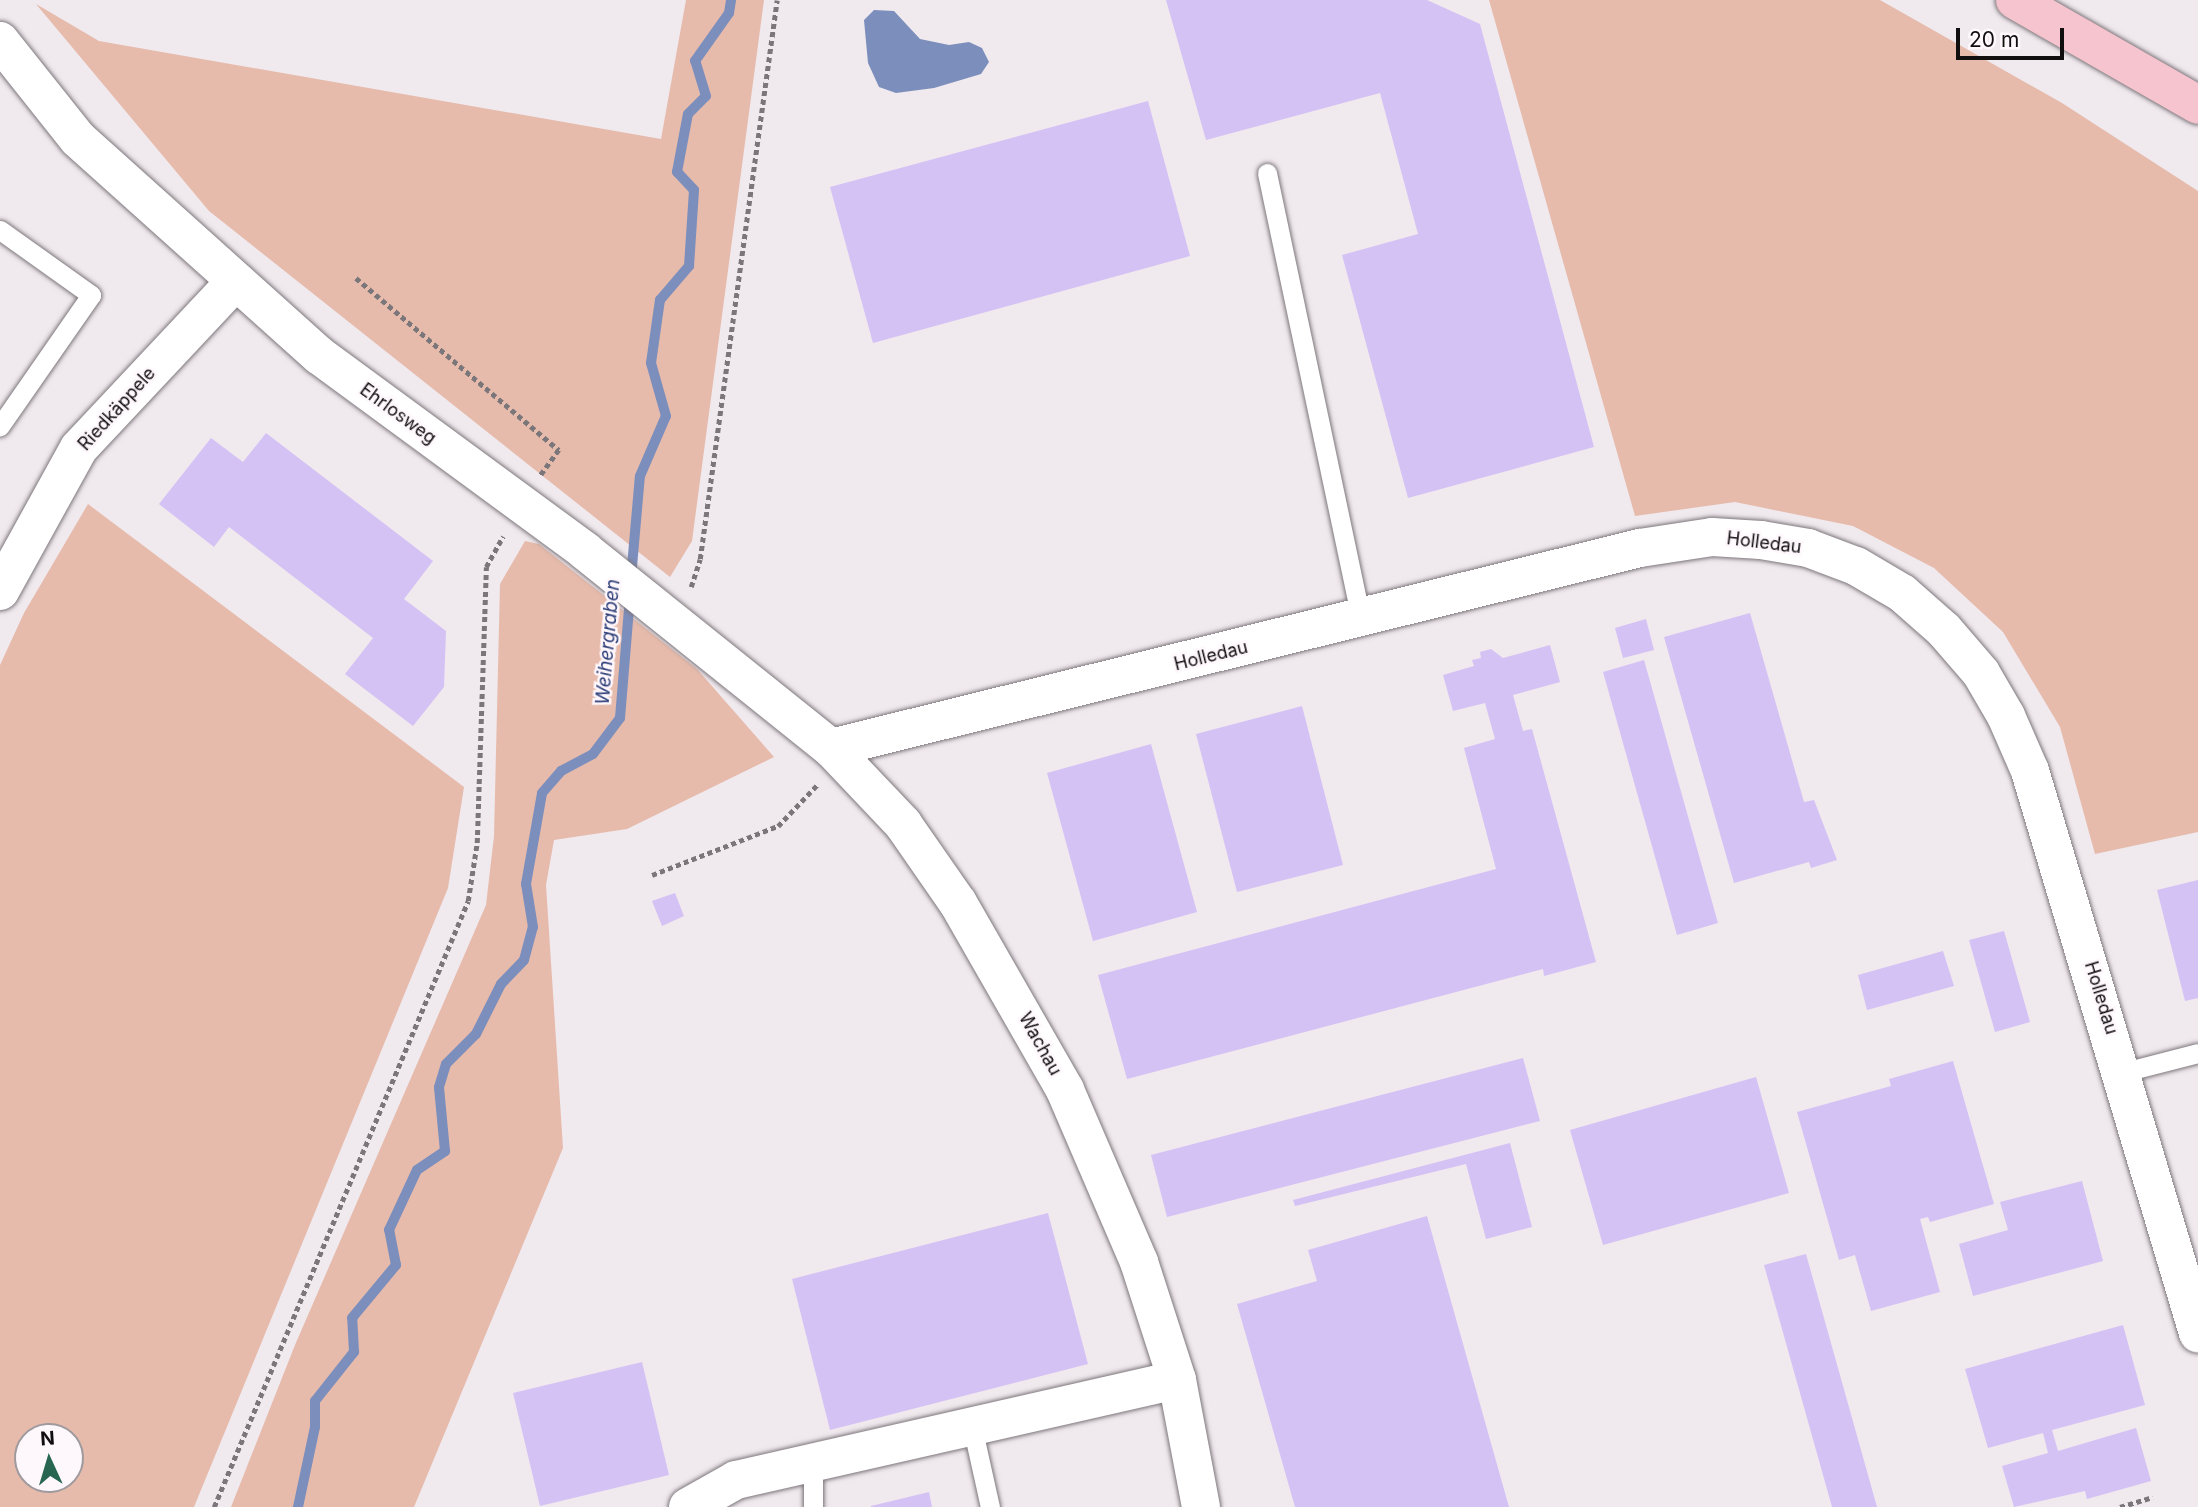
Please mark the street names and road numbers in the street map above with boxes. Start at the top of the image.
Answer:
street label: Riedkäppele [74,363,160,455]
street label: Ehrlosweg [356,379,440,449]
street label: Holledau [1725,528,1803,558]
street label: Holledau [1172,636,1250,676]
street label: Holledau [2080,959,2122,1037]
street label: Wachau [1014,1009,1066,1079]

